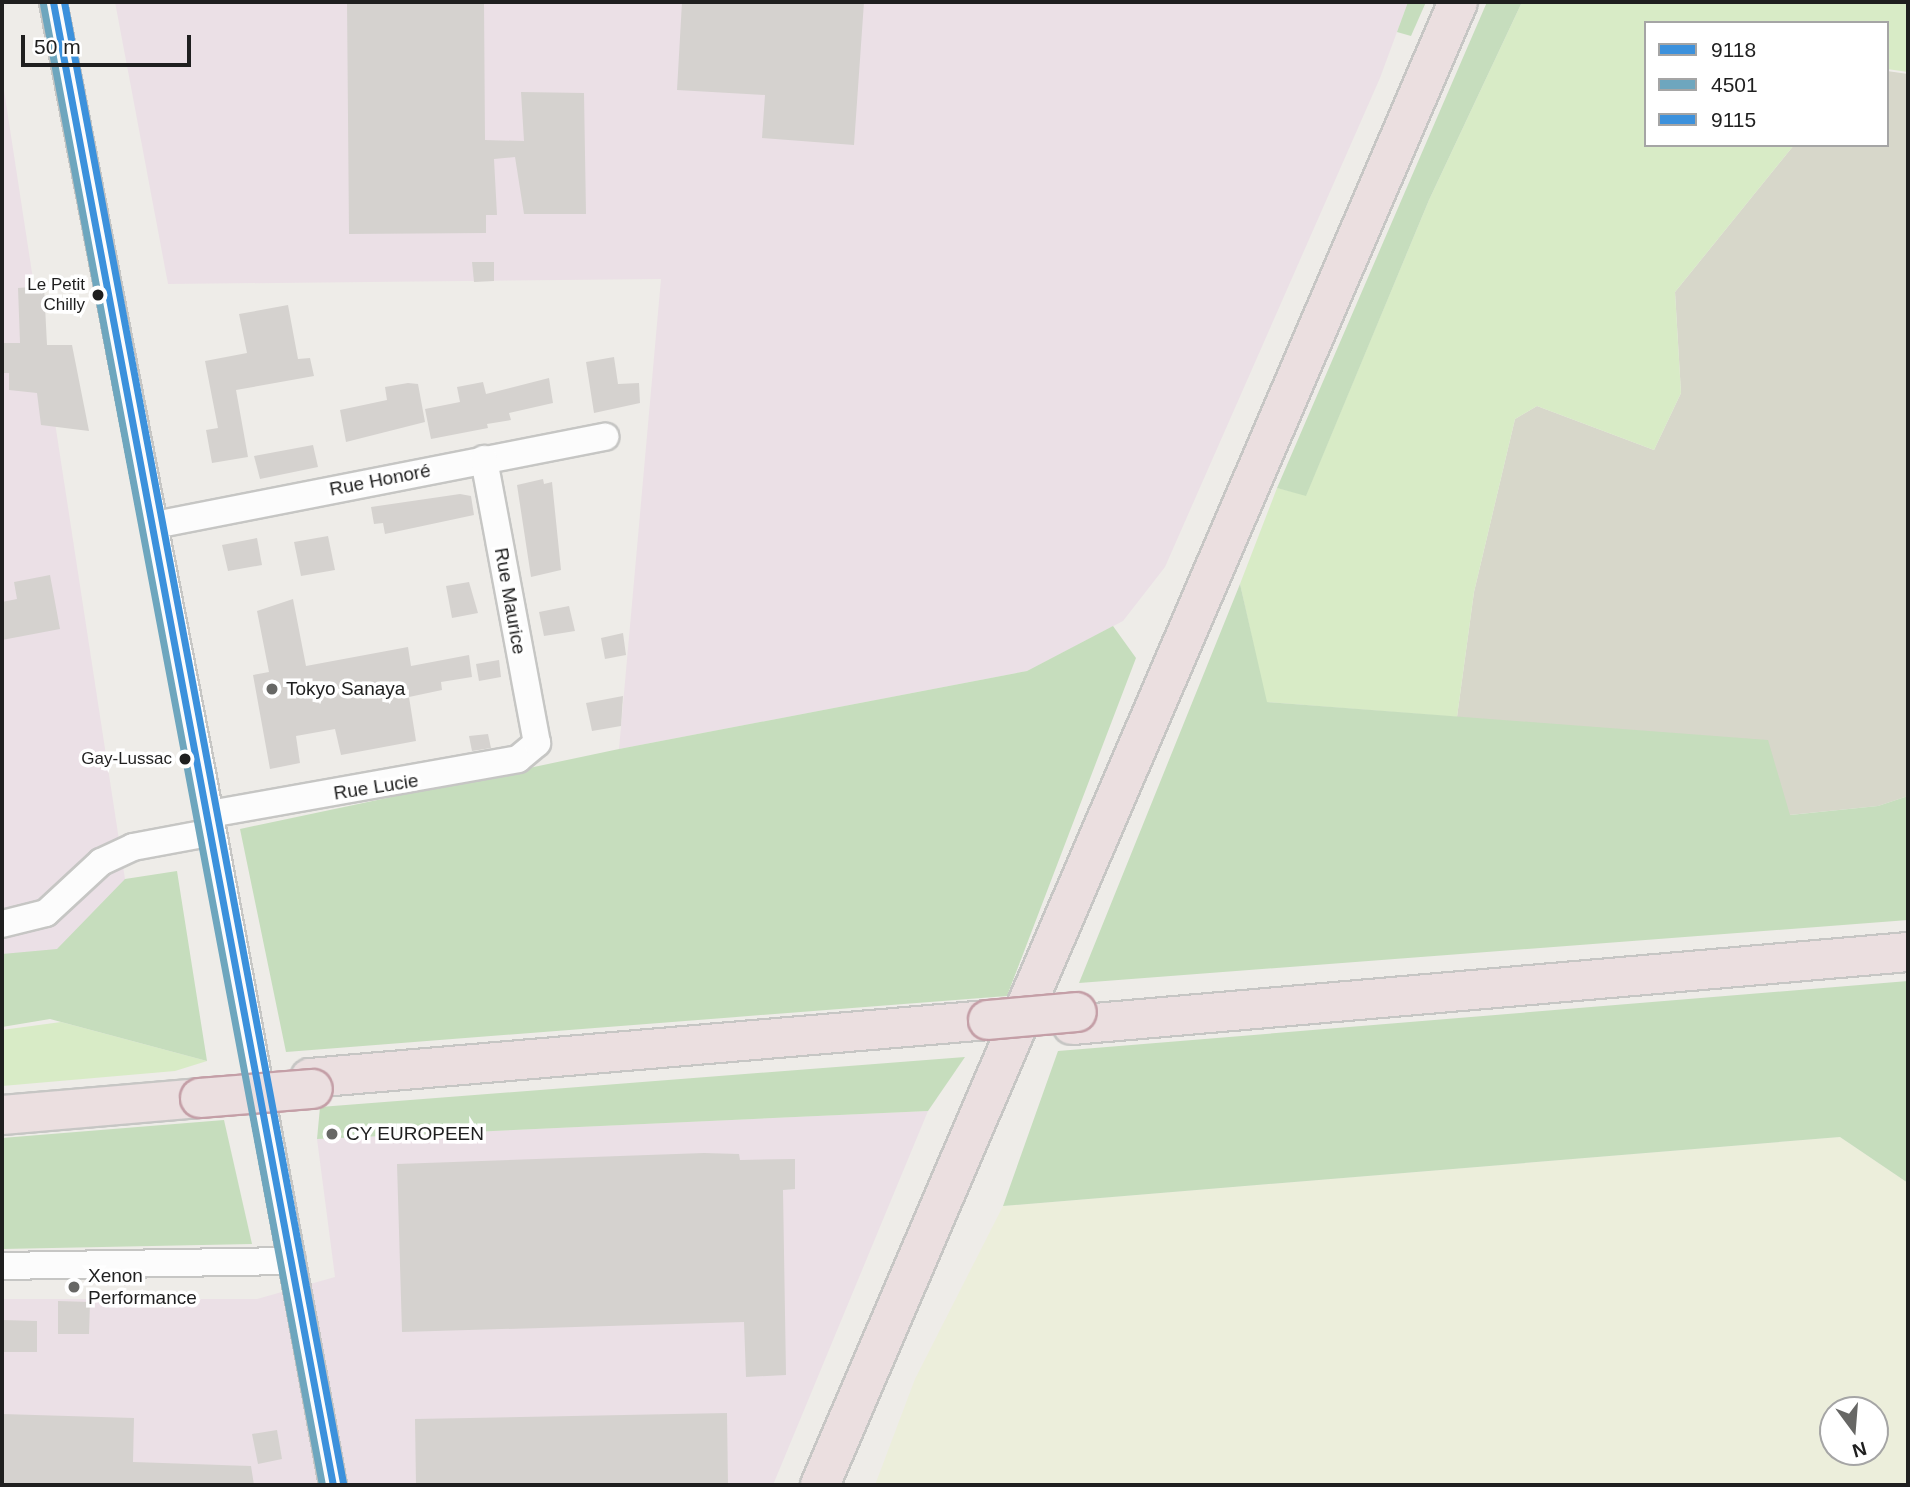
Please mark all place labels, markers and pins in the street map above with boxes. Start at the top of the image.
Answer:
place label: Le Petit Chilly [27,275,85,315]
marker: Le Petit Chilly [91,288,105,302]
place label: Tokyo Sanaya [286,678,405,700]
marker: Tokyo Sanaya [264,681,280,697]
place label: Gay-Lussac [81,749,172,769]
marker: Gay-Lussac [178,752,192,766]
place label: CY EUROPEEN [346,1123,484,1145]
marker: CY EUROPEEN [324,1126,340,1142]
place label: Xenon Performance [88,1265,197,1309]
marker: Xenon Performance [66,1279,82,1295]

